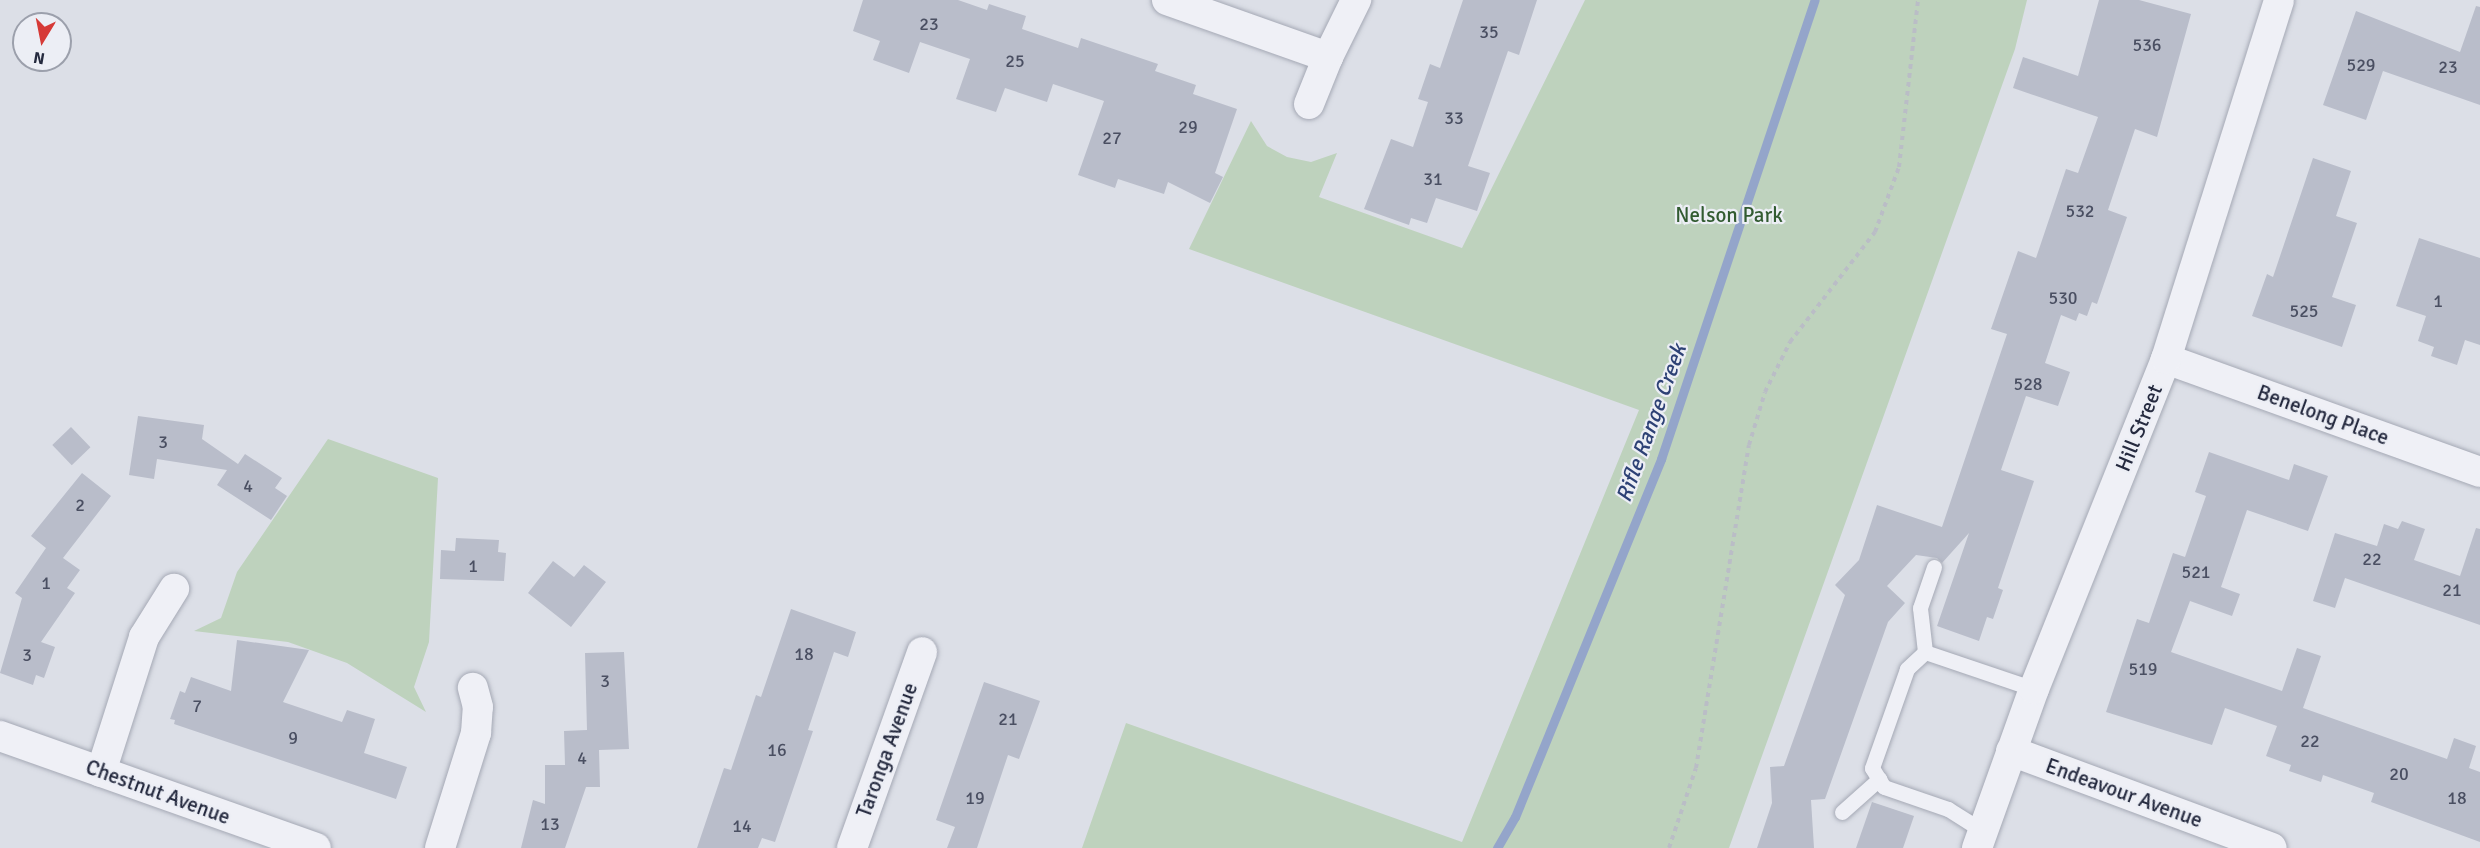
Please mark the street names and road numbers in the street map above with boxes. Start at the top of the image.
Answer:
street label: Benelong Place [2254,380,2392,450]
street label: Hill Street [2110,381,2168,475]
street label: Taronga Avenue [851,679,923,821]
street label: Endeavour Avenue [2042,753,2206,833]
street label: Chestnut Avenue [82,754,234,830]

